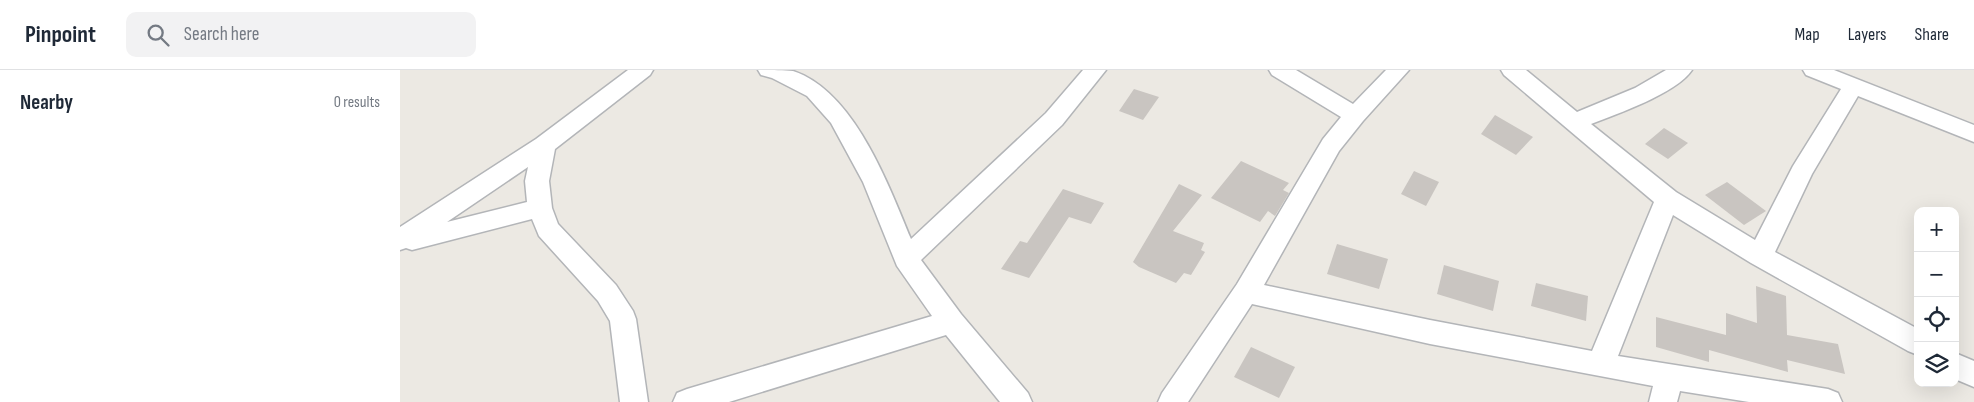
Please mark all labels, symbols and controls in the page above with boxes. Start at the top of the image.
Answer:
search box [126,12,476,57]
text: Pinpoint [25,20,96,49]
icon: search [144,21,172,49]
text: Search here [184,23,259,46]
text: Map [1795,24,1820,45]
text: Layers [1848,24,1887,45]
text: Share [1915,24,1949,45]
text: Nearby [20,90,73,115]
text: 0 results [334,93,380,112]
map controls [1914,207,1959,387]
button: + [1914,207,1959,252]
button: − [1914,252,1959,297]
button: locate [1914,297,1959,342]
button: layers [1914,342,1959,387]

